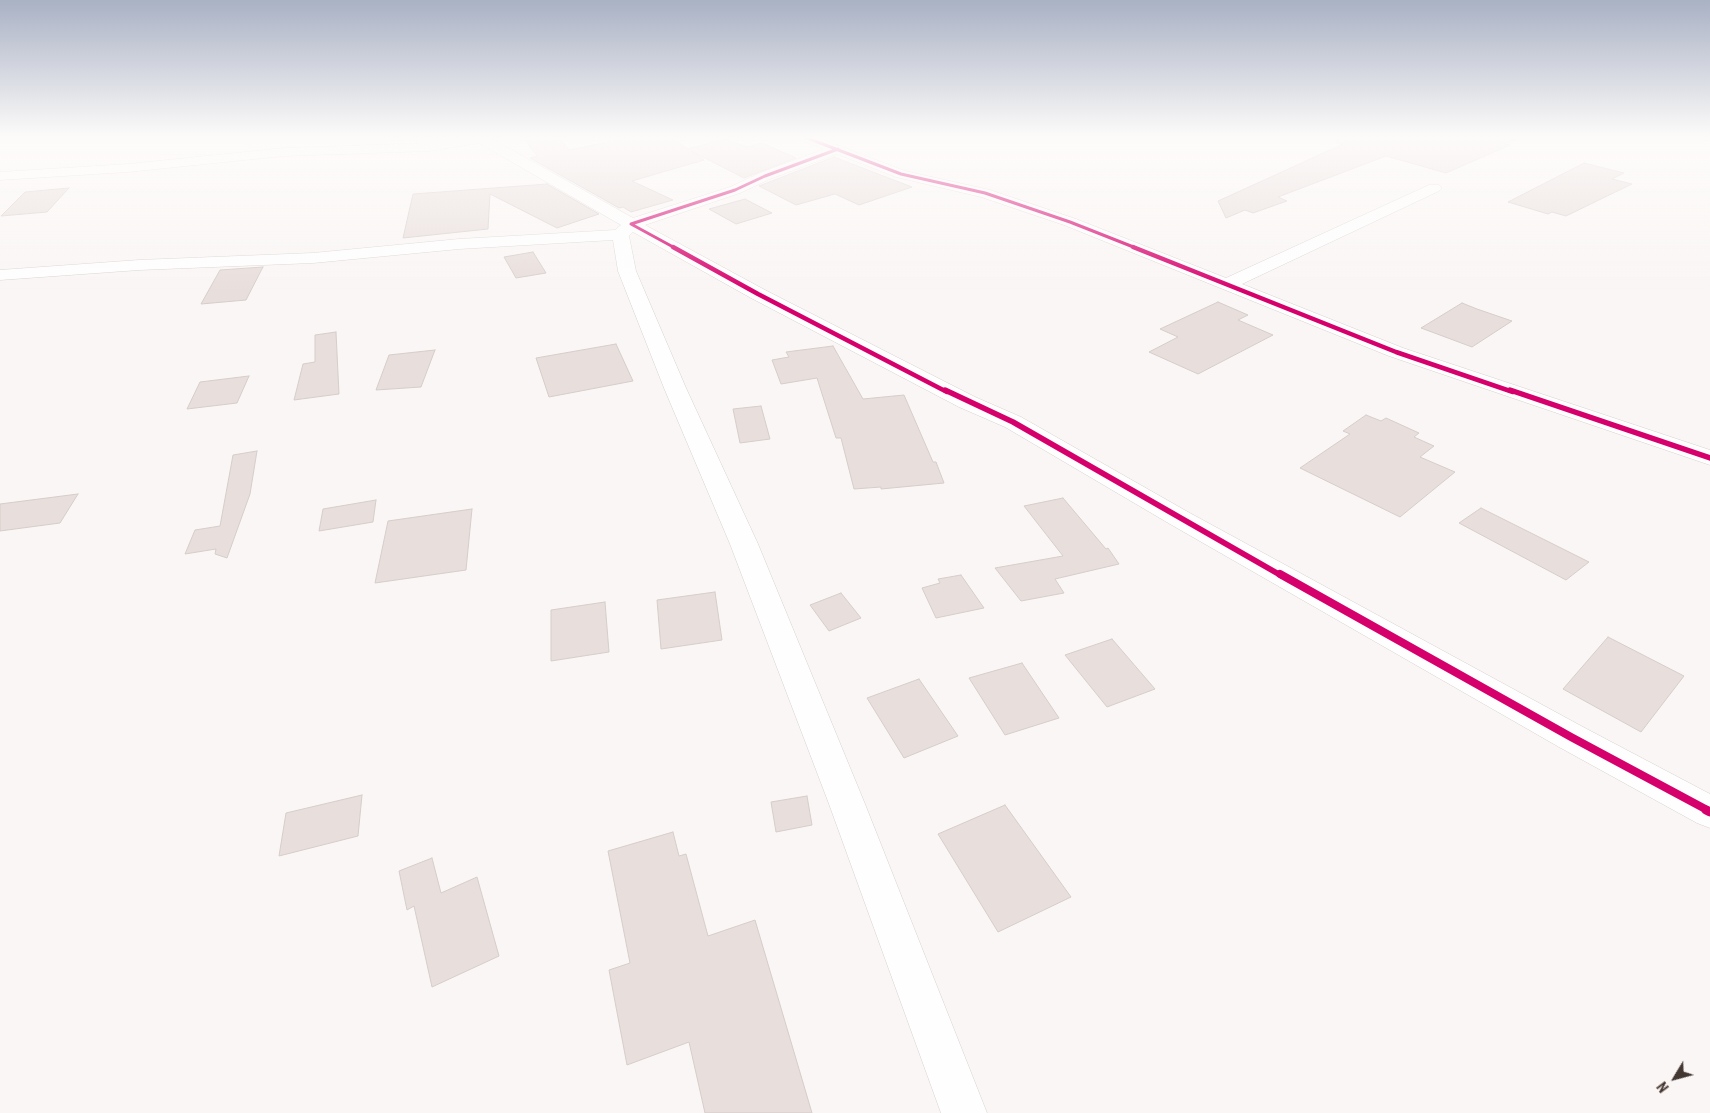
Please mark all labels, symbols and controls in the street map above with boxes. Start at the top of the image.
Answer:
north arrow [1650,1053,1700,1103]
text: N [1654,1079,1672,1095]

